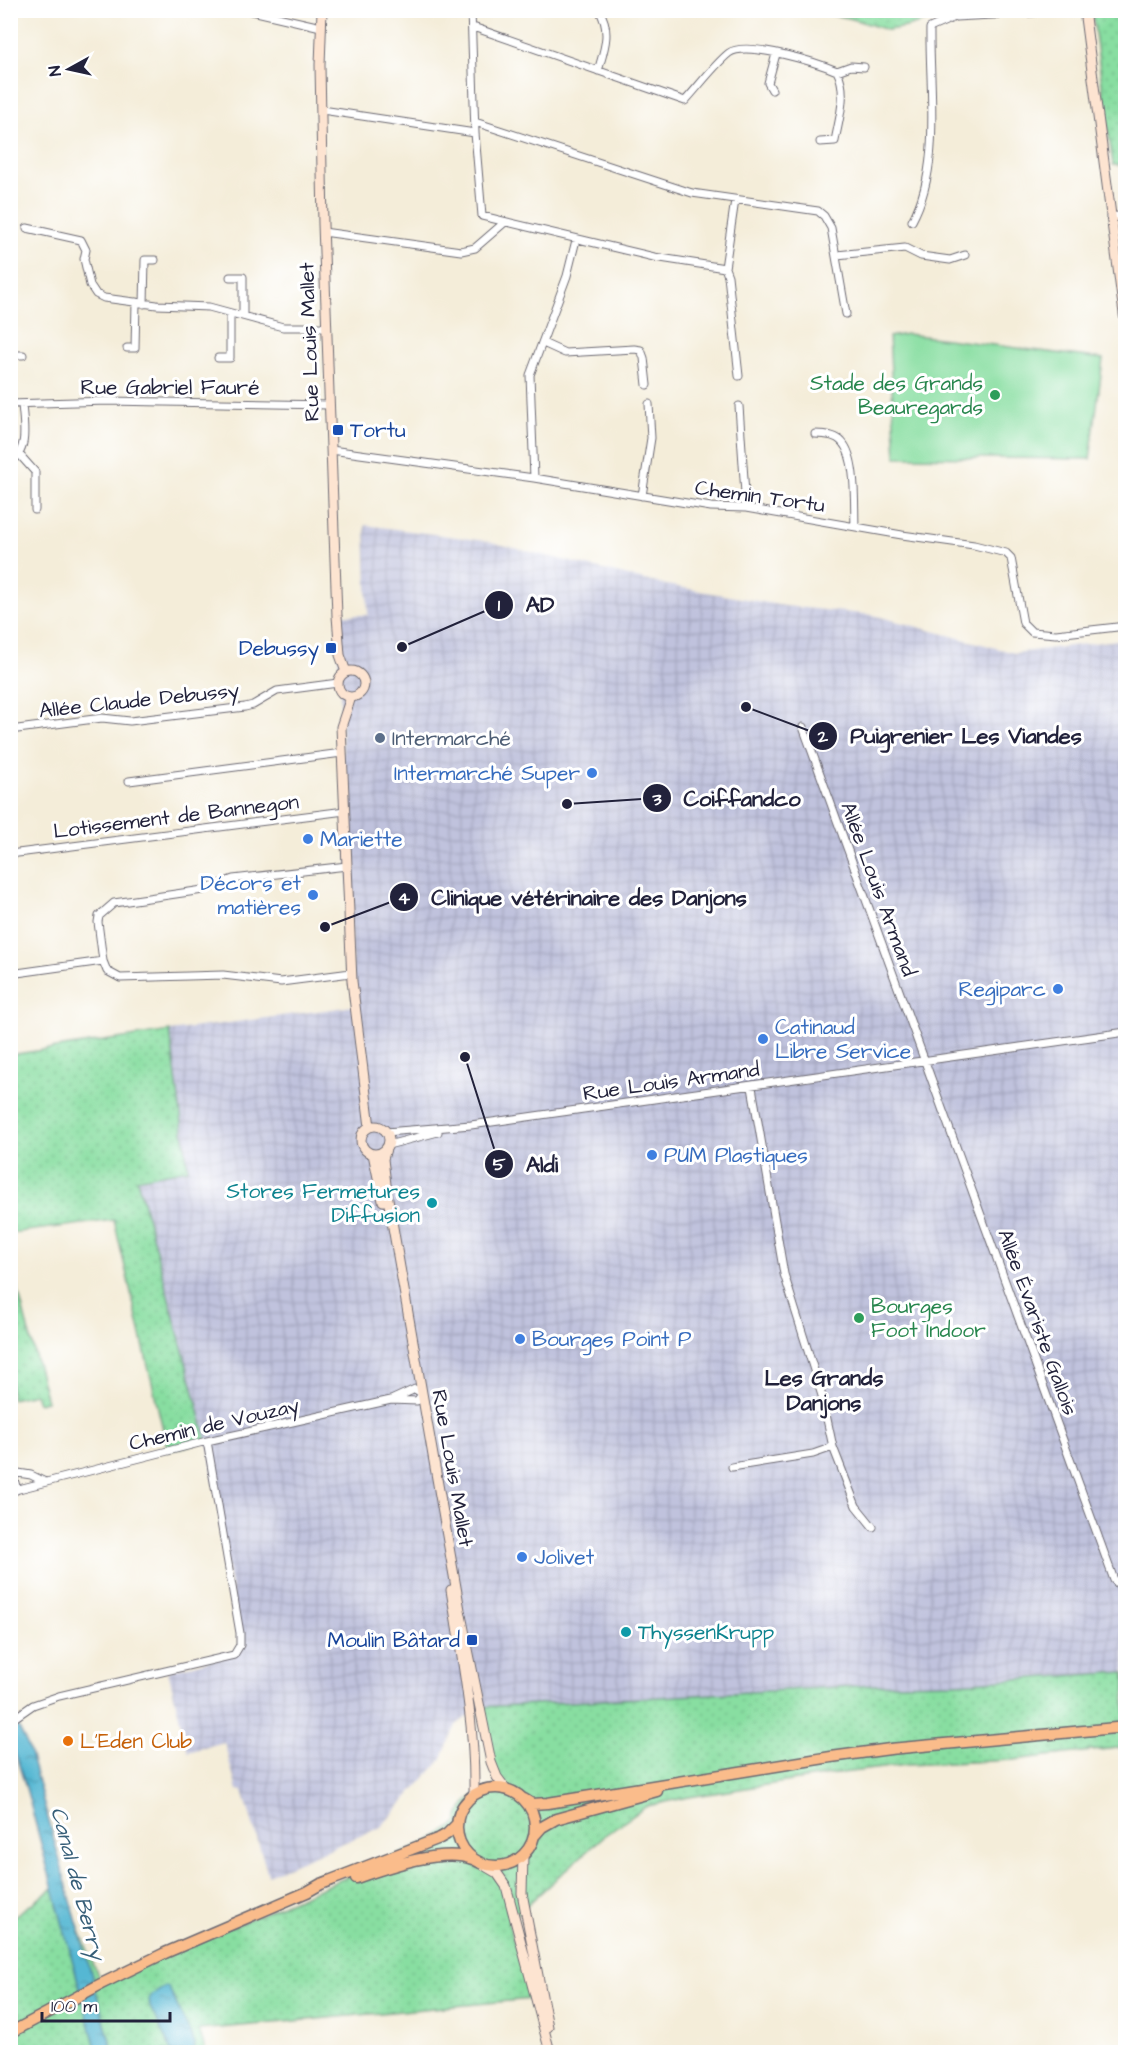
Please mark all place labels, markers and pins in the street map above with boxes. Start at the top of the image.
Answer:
place label: Stade des Grands Beauregards [810,369,983,424]
marker: Stade des Grands Beauregards [988,388,1002,402]
place label: Tortu [350,416,406,445]
marker: Tortu [331,423,345,437]
callout: AD [484,585,566,625]
place label: Debussy [239,634,319,665]
marker: Debussy [324,641,338,655]
callout: Puigrenier Les Viandes [808,716,1094,756]
place label: Intermarché [392,724,511,753]
marker: Intermarché [373,731,387,745]
place label: Intermarché Super [394,759,580,789]
marker: Intermarché Super [585,766,599,780]
callout: Coiffandco [642,778,813,818]
place label: Mariette [320,825,403,854]
marker: Mariette [301,832,315,846]
place label: Décors et matières [201,869,302,922]
callout: Clinique vétérinaire des Danjons [389,877,758,917]
marker: Décors et matières [306,888,320,902]
place label: Regiparc [958,975,1046,1006]
marker: Regiparc [1051,982,1065,996]
place label: Catinaud Libre Service [775,1013,911,1066]
marker: Catinaud Libre Service [756,1032,770,1046]
place label: PUM Plastiques [664,1141,808,1170]
callout: Aldi [484,1144,570,1184]
marker: PUM Plastiques [645,1148,659,1162]
place label: Stores Fermetures Diffusion [226,1177,420,1230]
marker: Stores Fermetures Diffusion [425,1196,439,1210]
place label: Bourges Foot Indoor [871,1292,986,1345]
marker: Bourges Foot Indoor [852,1311,866,1325]
place label: Bourges Point P [532,1325,692,1356]
marker: Bourges Point P [513,1332,527,1346]
place label: Jolivet [534,1543,595,1572]
marker: Jolivet [515,1550,529,1564]
place label: ThyssenKrupp [638,1618,775,1649]
marker: ThyssenKrupp [619,1625,633,1639]
place label: Moulin Bâtard [328,1626,460,1655]
marker: Moulin Bâtard [465,1633,479,1647]
place label: L'Eden Club [80,1727,192,1756]
marker: L'Eden Club [61,1734,75,1748]

